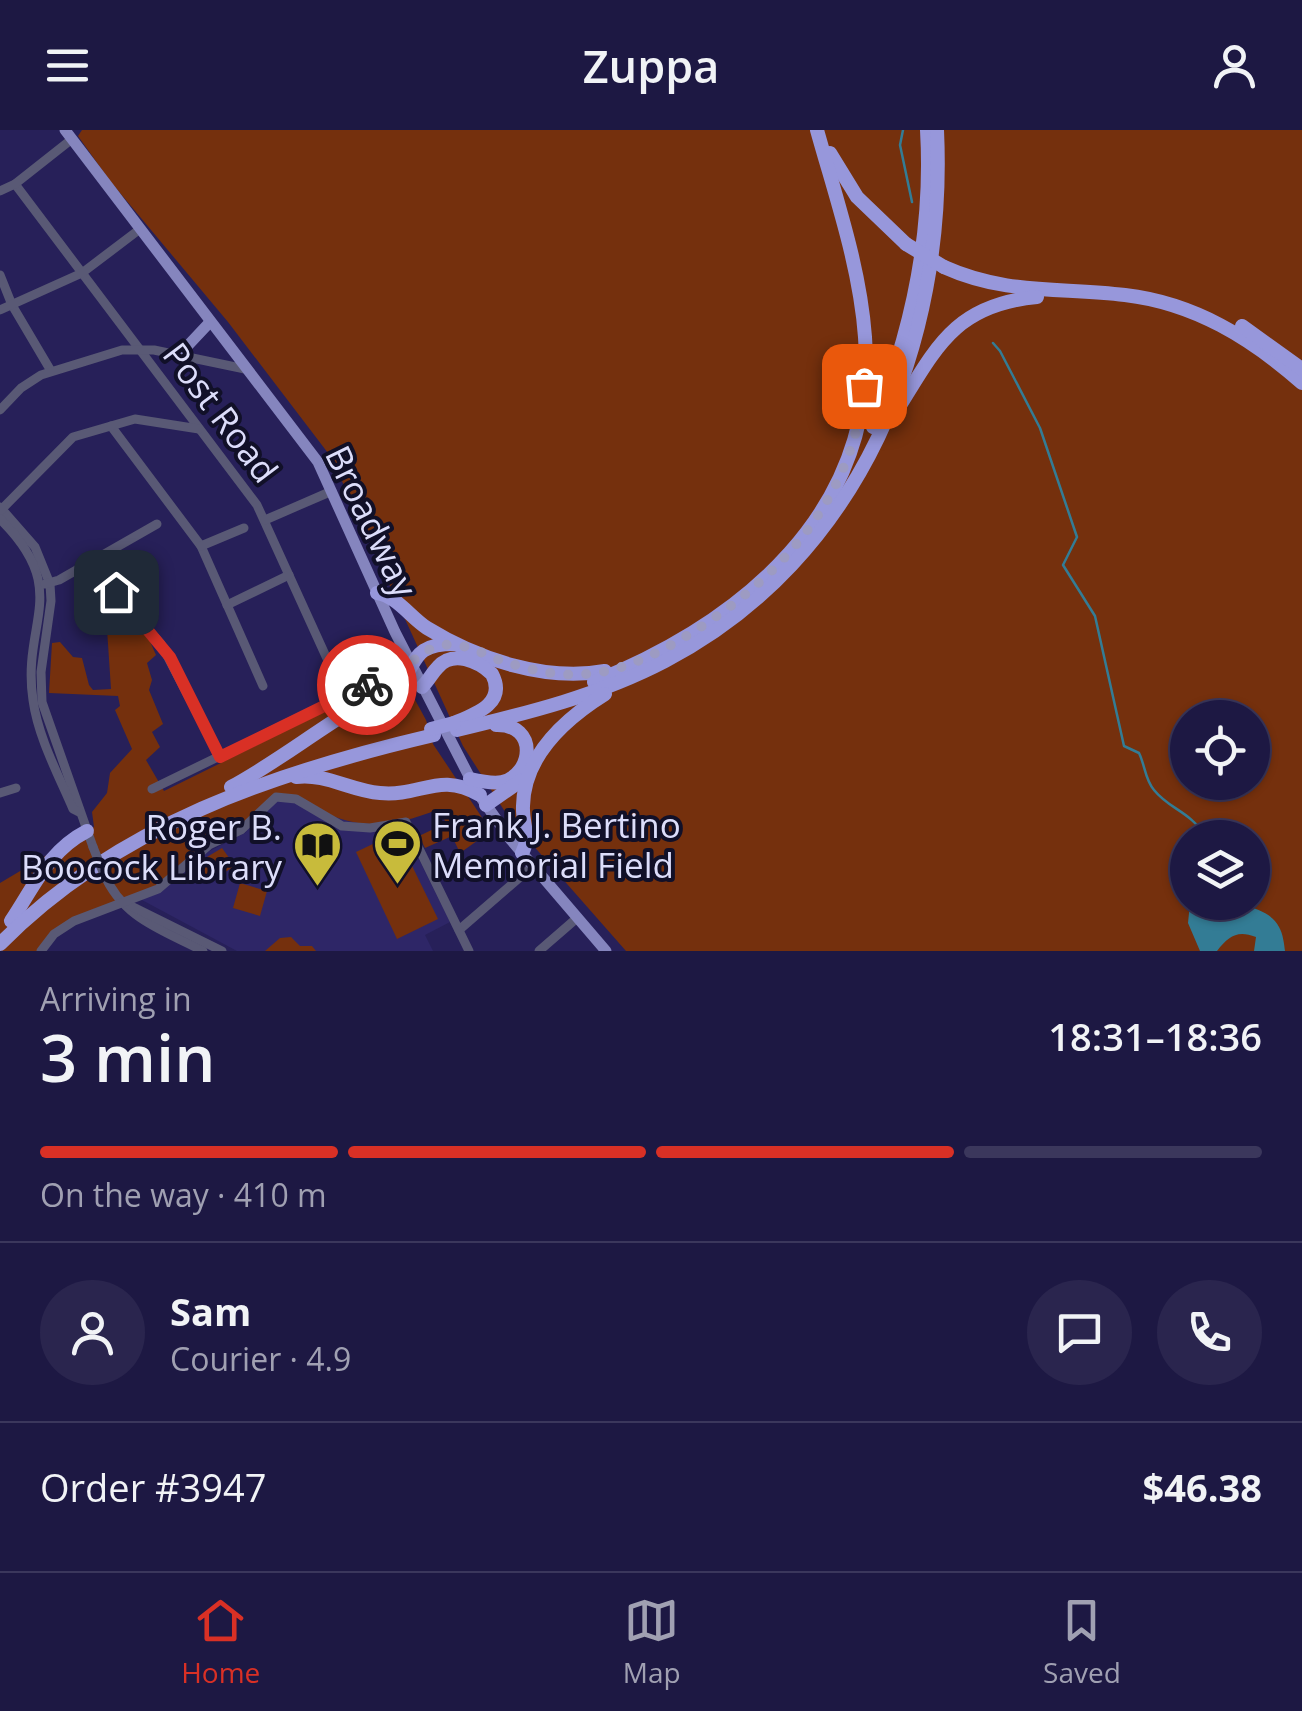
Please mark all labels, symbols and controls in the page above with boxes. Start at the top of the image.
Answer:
text: Zuppa [583,35,719,96]
icon: menu [40,38,95,93]
icon: person [1207,38,1262,93]
street label: Post Road [153,332,289,492]
pin [822,344,907,429]
icon: bag [837,359,892,414]
street label: Broadway [315,437,429,605]
pin [74,550,159,635]
icon: home [89,565,144,620]
courier [317,635,417,735]
icon: bike [340,658,395,713]
map controls [1170,700,1270,920]
button: locate [1170,700,1270,800]
place label: Frank J. Bertino Memorial Field [432,801,681,888]
place label: Roger B. Boocock Library [21,803,282,890]
sports icon: Frank J. Bertino Memorial Field [371,818,423,886]
library icon: Roger B. Boocock Library [291,820,343,888]
button: layers [1170,820,1270,920]
text: Arriving in [40,977,192,1020]
text: 18:31–18:36 [1048,1010,1262,1062]
text: 3 min [40,1013,215,1101]
text: On the way · 410 m [40,1173,327,1216]
button: person [40,1280,145,1385]
button: chat [1027,1280,1132,1385]
button: phone [1157,1280,1262,1385]
text: Sam [170,1285,251,1337]
text: Courier · 4.9 [170,1337,351,1380]
text: Order #3947 [40,1461,267,1513]
text: $46.38 [1143,1461,1262,1513]
tab: Home [181,1593,260,1691]
tab: Map [623,1593,681,1691]
tab: Saved [1043,1593,1121,1691]

